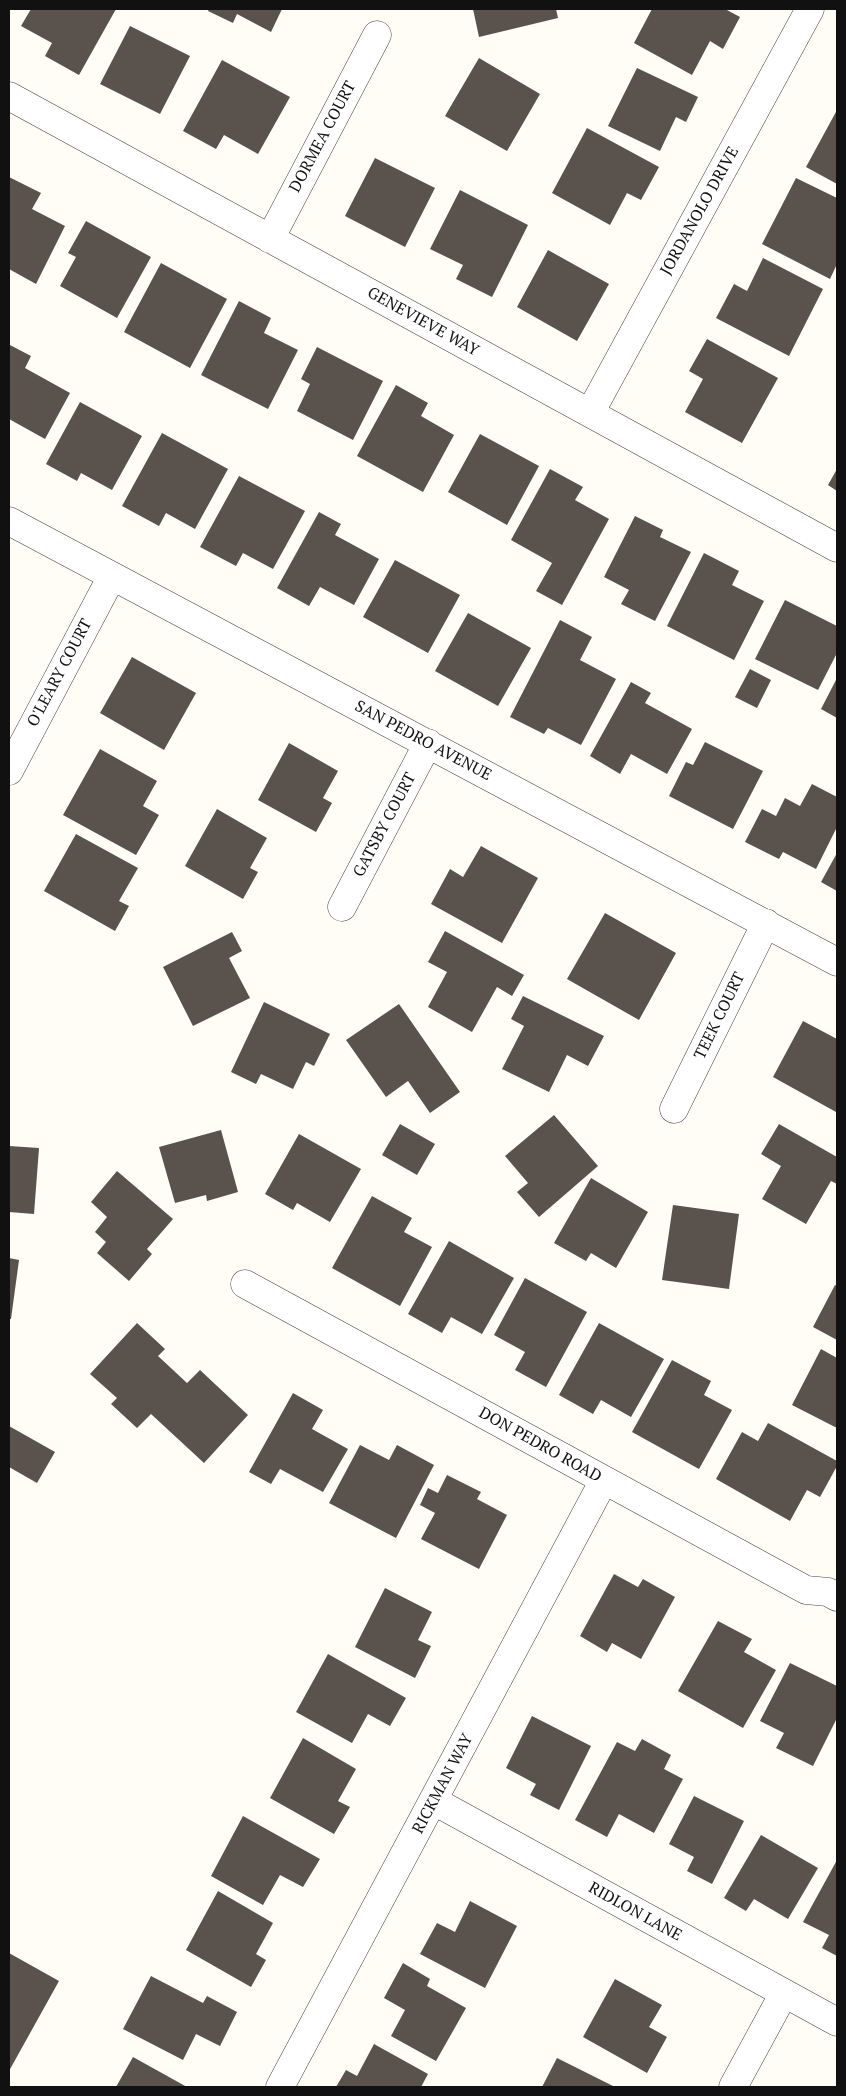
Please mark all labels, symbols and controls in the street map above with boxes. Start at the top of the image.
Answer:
street label: DORMEA COURT [286,78,360,196]
street label: JORDANOLO DRIVE [657,143,743,279]
street label: GENEVIEVE WAY [364,283,482,361]
street label: O'LEARY COURT [24,616,96,730]
street label: SAN PEDRO AVENUE [351,697,495,785]
street label: GATSBY COURT [350,770,420,880]
street label: TEEK COURT [691,969,749,1063]
street label: DON PEDRO ROAD [475,1403,605,1487]
street label: RICKMAN WAY [409,1731,477,1837]
street label: RIDLON LANE [585,1878,685,1946]

